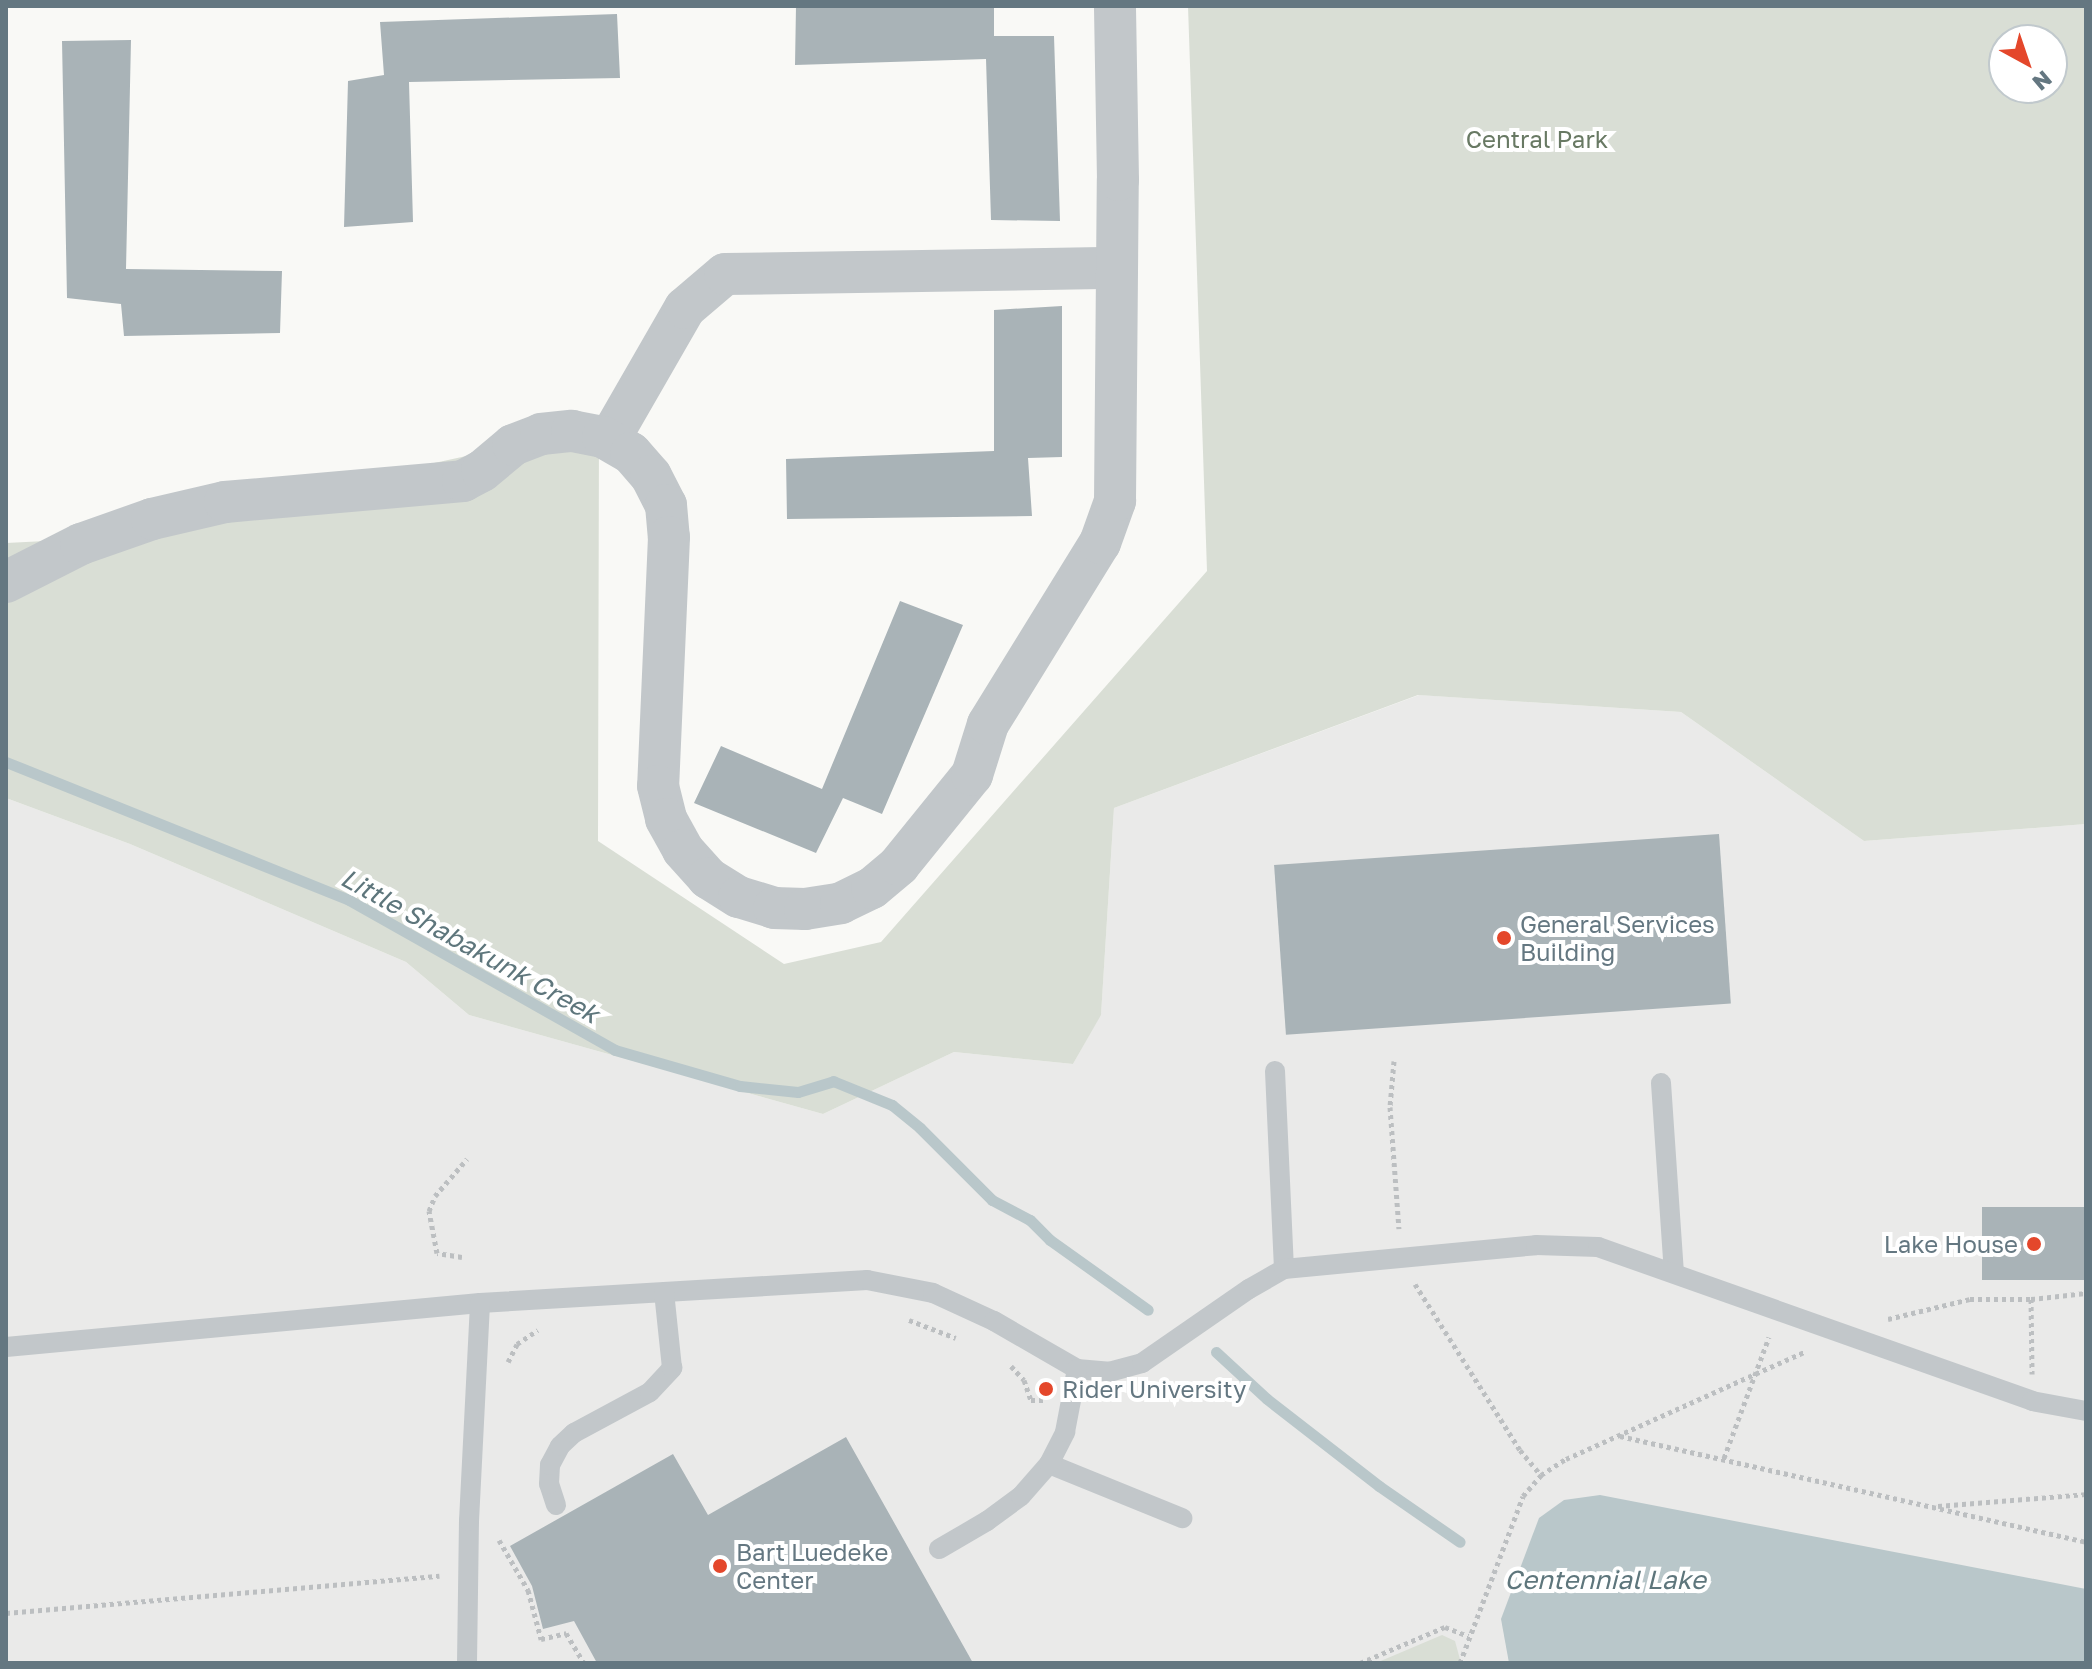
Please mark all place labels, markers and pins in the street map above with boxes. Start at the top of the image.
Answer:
place label: General Services Building [1520,910,1715,966]
marker: General Services Building [1495,929,1513,947]
place label: Lake House [1884,1230,2018,1258]
marker: Lake House [2025,1235,2043,1253]
place label: Rider University [1062,1375,1246,1403]
marker: Rider University [1037,1380,1055,1398]
place label: Bart Luedeke Center [736,1538,888,1594]
marker: Bart Luedeke Center [711,1557,729,1575]

